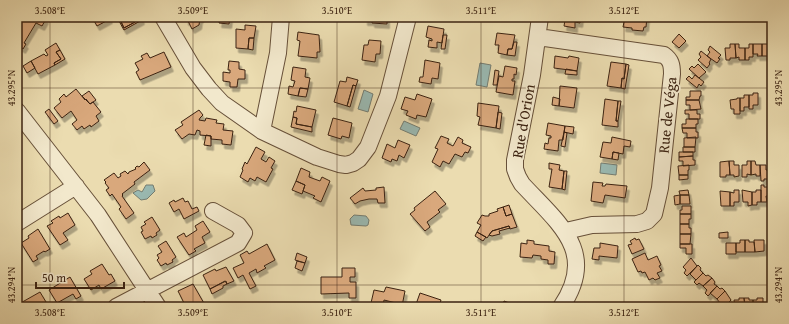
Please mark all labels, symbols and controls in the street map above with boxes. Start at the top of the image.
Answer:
text: 3.508°E [35,3,65,18]
text: 3.509°E [178,3,208,18]
text: 3.510°E [322,3,352,18]
text: 3.511°E [466,3,496,18]
text: 3.512°E [609,3,639,18]
text: 43.295°N [4,69,19,106]
text: 43.295°N [771,69,786,106]
street label: Rue de Véga [653,76,681,154]
street label: Rue d'Orion [506,82,540,160]
scale bar [36,264,124,290]
text: 43.294°N [4,266,19,303]
text: 43.294°N [771,266,786,303]
text: 50 m [42,269,66,286]
text: 3.508°E [35,305,65,320]
text: 3.509°E [178,305,208,320]
text: 3.510°E [322,305,352,320]
text: 3.511°E [466,305,496,320]
text: 3.512°E [609,305,639,320]

